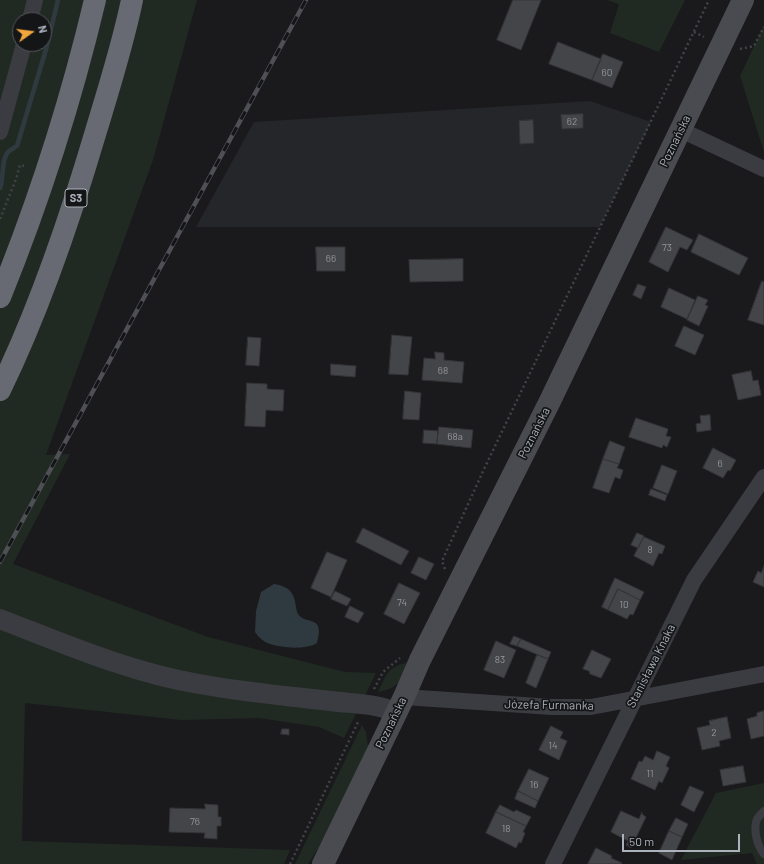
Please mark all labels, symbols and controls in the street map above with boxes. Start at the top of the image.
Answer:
north arrow [12,12,52,52]
text: N [36,24,50,34]
house number: 60 [602,67,612,79]
street label: Poznańska [656,113,694,169]
house number: 62 [567,116,577,128]
road number: S3 [65,189,87,207]
house number: 73 [662,242,672,254]
house number: 66 [326,253,336,265]
house number: 68 [438,365,448,377]
street label: Poznańska [515,405,553,461]
house number: 68a [447,431,463,443]
house number: 6 [717,458,723,470]
house number: 8 [647,544,653,556]
house number: 74 [397,597,407,609]
house number: 10 [619,599,629,611]
street label: Stanisława Knaka [624,622,678,710]
house number: 83 [495,654,505,666]
street label: Poznańska [372,695,410,751]
street label: Józefa Furmanka [504,697,594,713]
house number: 2 [711,727,717,739]
house number: 14 [548,740,558,752]
house number: 11 [646,768,654,780]
house number: 16 [530,779,538,791]
house number: 76 [190,816,200,828]
house number: 18 [502,823,510,835]
scale bar [624,826,742,852]
text: 50 m [629,834,654,848]

